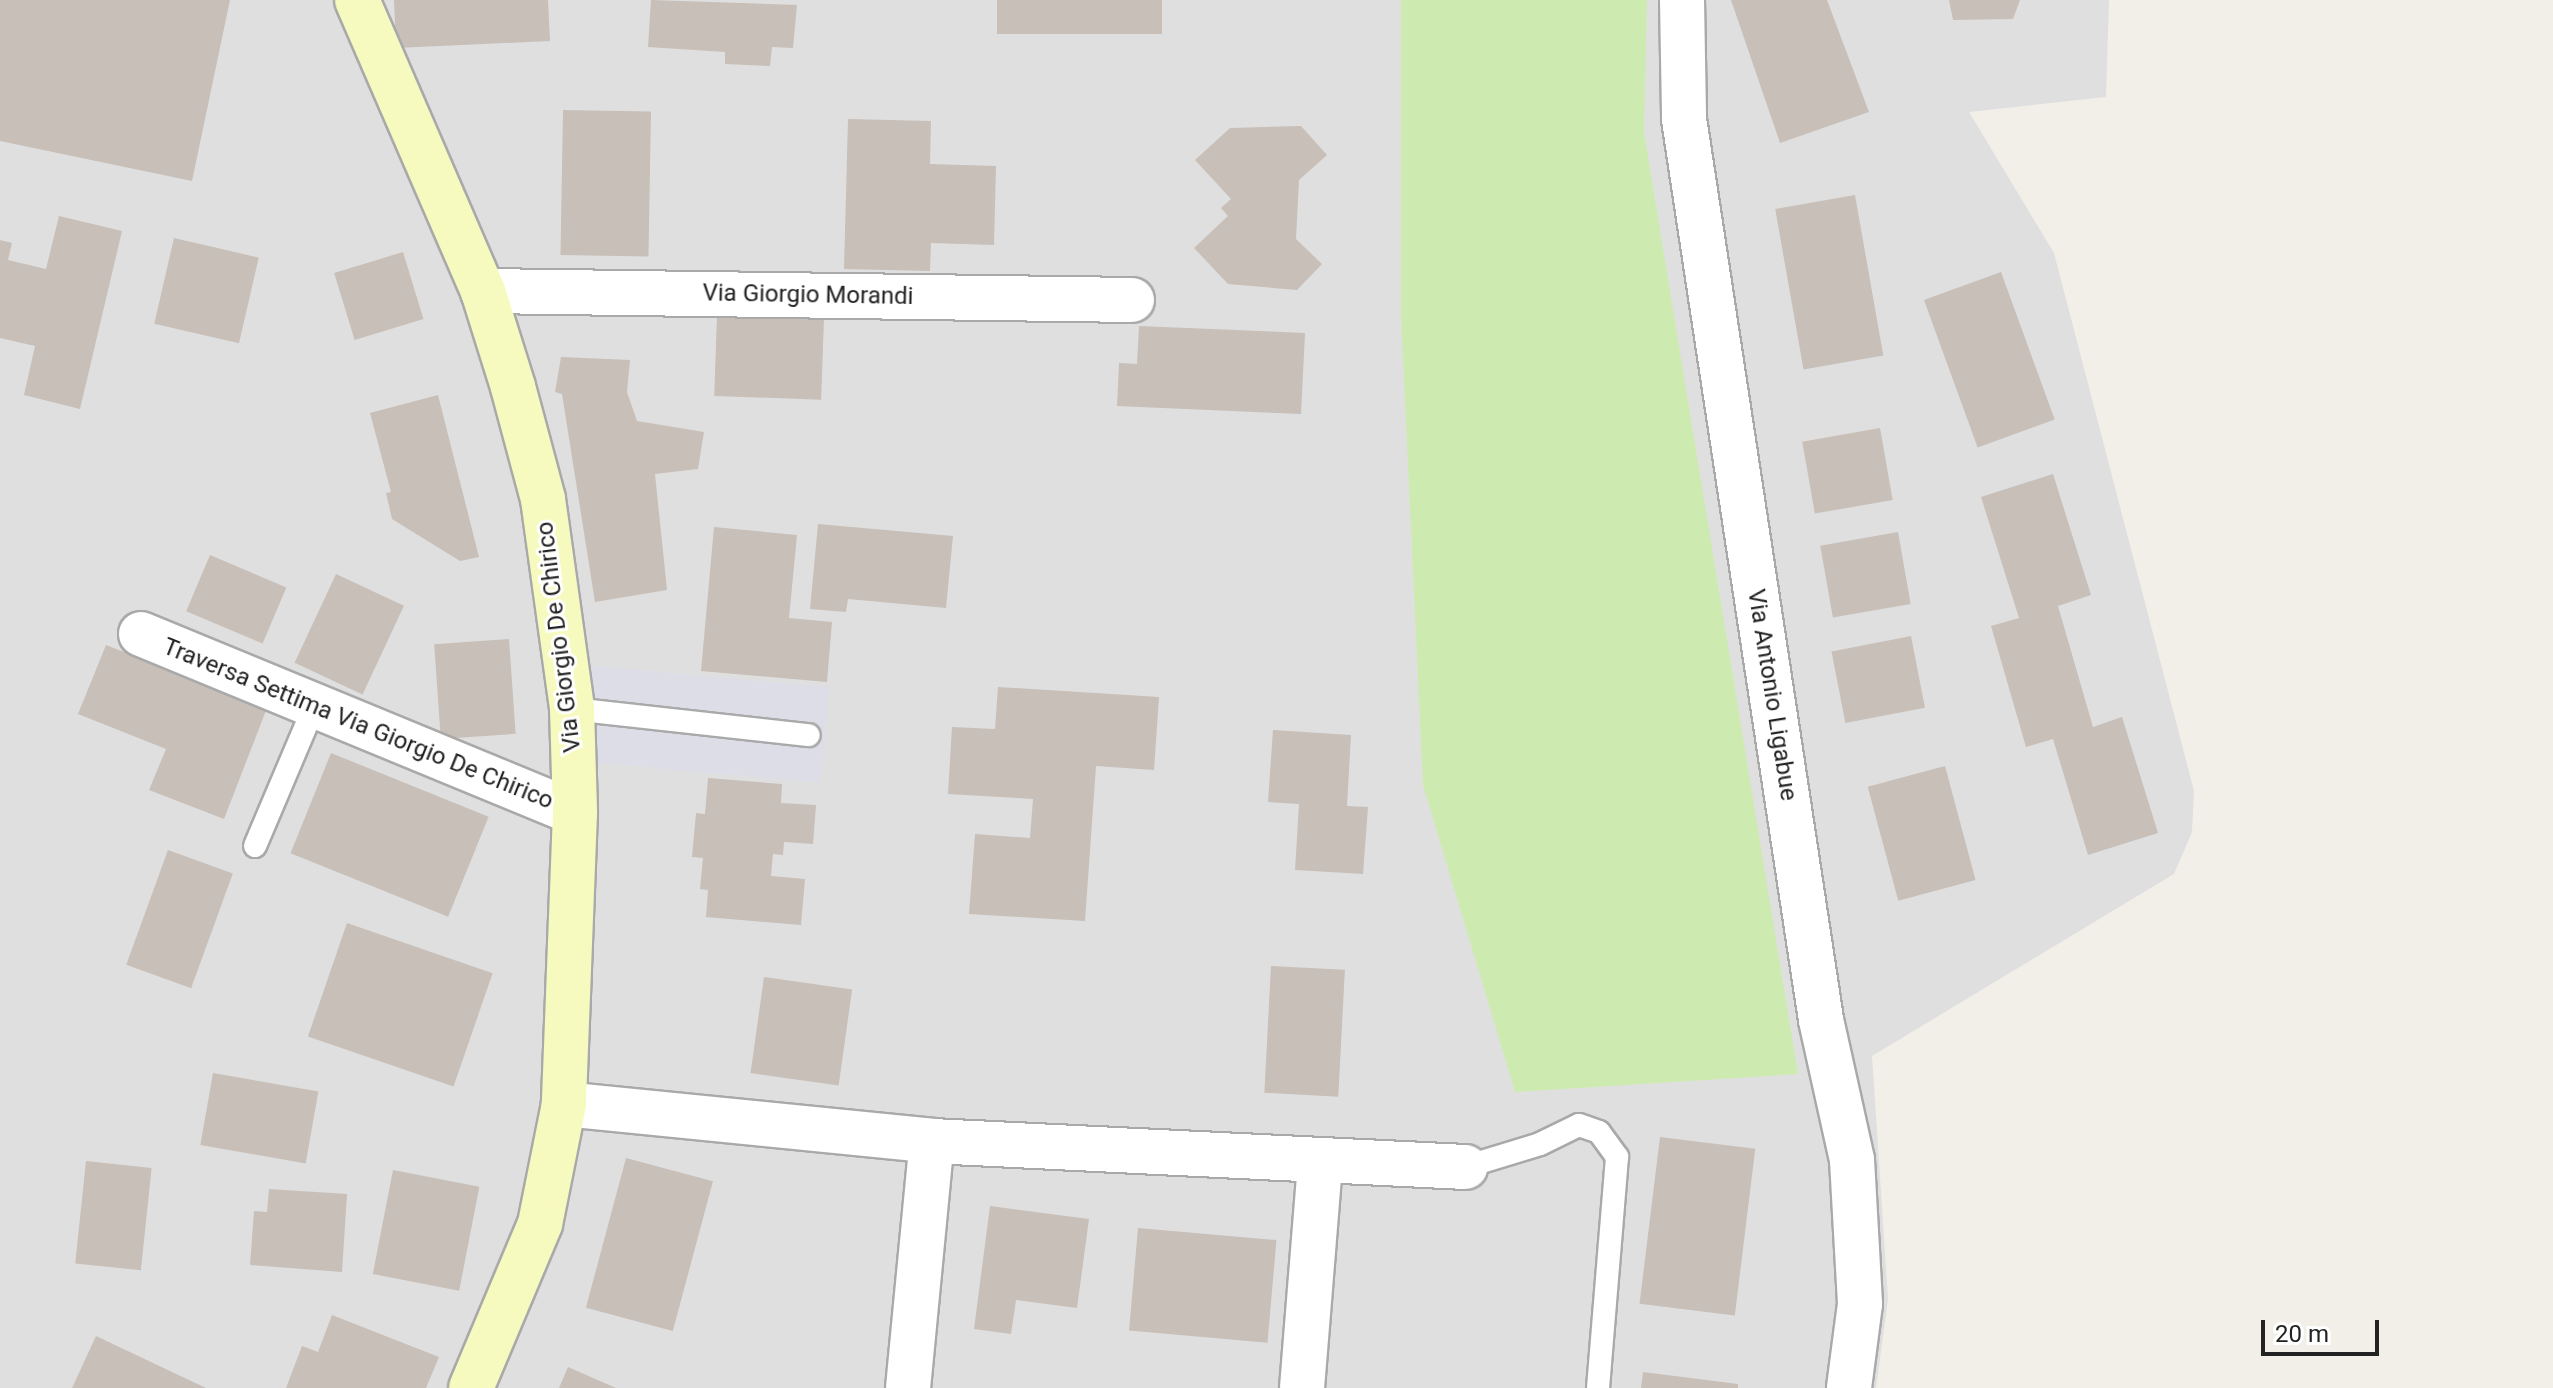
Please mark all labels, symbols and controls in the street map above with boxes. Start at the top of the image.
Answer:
street label: Via Giorgio Morandi [702,279,914,311]
street label: Via Giorgio De Chirico [531,520,587,754]
street label: Via Antonio Ligabue [1741,587,1803,803]
street label: Traversa Settima Via Giorgio De Chirico [159,632,557,816]
scale bar [2265,1304,2383,1354]
text: 20 m [2275,1320,2329,1348]

